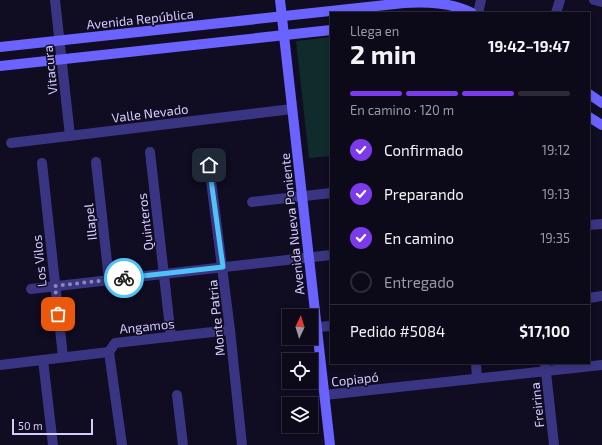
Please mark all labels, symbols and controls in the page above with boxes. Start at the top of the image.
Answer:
street label: Avenida República [86,5,194,33]
text: Llega en [350,23,399,39]
text: 19:42–19:47 [488,37,570,55]
text: 2 min [350,38,416,69]
street label: Vitacura [39,45,61,95]
street label: Valle Nevado [111,100,189,126]
text: En camino · 120 m [350,102,454,118]
icon: check [350,139,372,161]
text: Confirmado [384,141,463,159]
text: 19:12 [542,142,570,158]
pin [192,148,226,182]
street label: Avenida Nueva Poniente [277,152,307,296]
icon: home [198,154,220,176]
icon: check [350,183,372,205]
text: Preparando [384,185,464,203]
text: 19:13 [542,186,570,202]
street label: Quinteros [134,192,156,252]
street label: Illapel [80,203,100,241]
icon: check [350,227,372,249]
text: En camino [384,229,454,247]
text: 19:35 [540,230,570,246]
street label: Los Vilos [28,234,50,288]
courier [104,258,144,298]
icon: bike [113,267,135,289]
text: Entregado [384,273,454,291]
street label: Monte Patria [204,279,228,357]
pin [41,297,75,331]
icon: bag [47,303,69,325]
north arrow [282,309,318,345]
map controls [282,309,318,433]
street label: Angamos [119,315,175,337]
text: Pedido #5084 [350,322,445,340]
text: $17,100 [519,322,570,340]
button: locate [282,353,318,389]
street label: Copiapó [330,369,380,389]
street label: Freirina [527,382,547,428]
button: layers [282,397,318,433]
scale bar [12,417,93,436]
text: 50 m [18,419,43,432]

